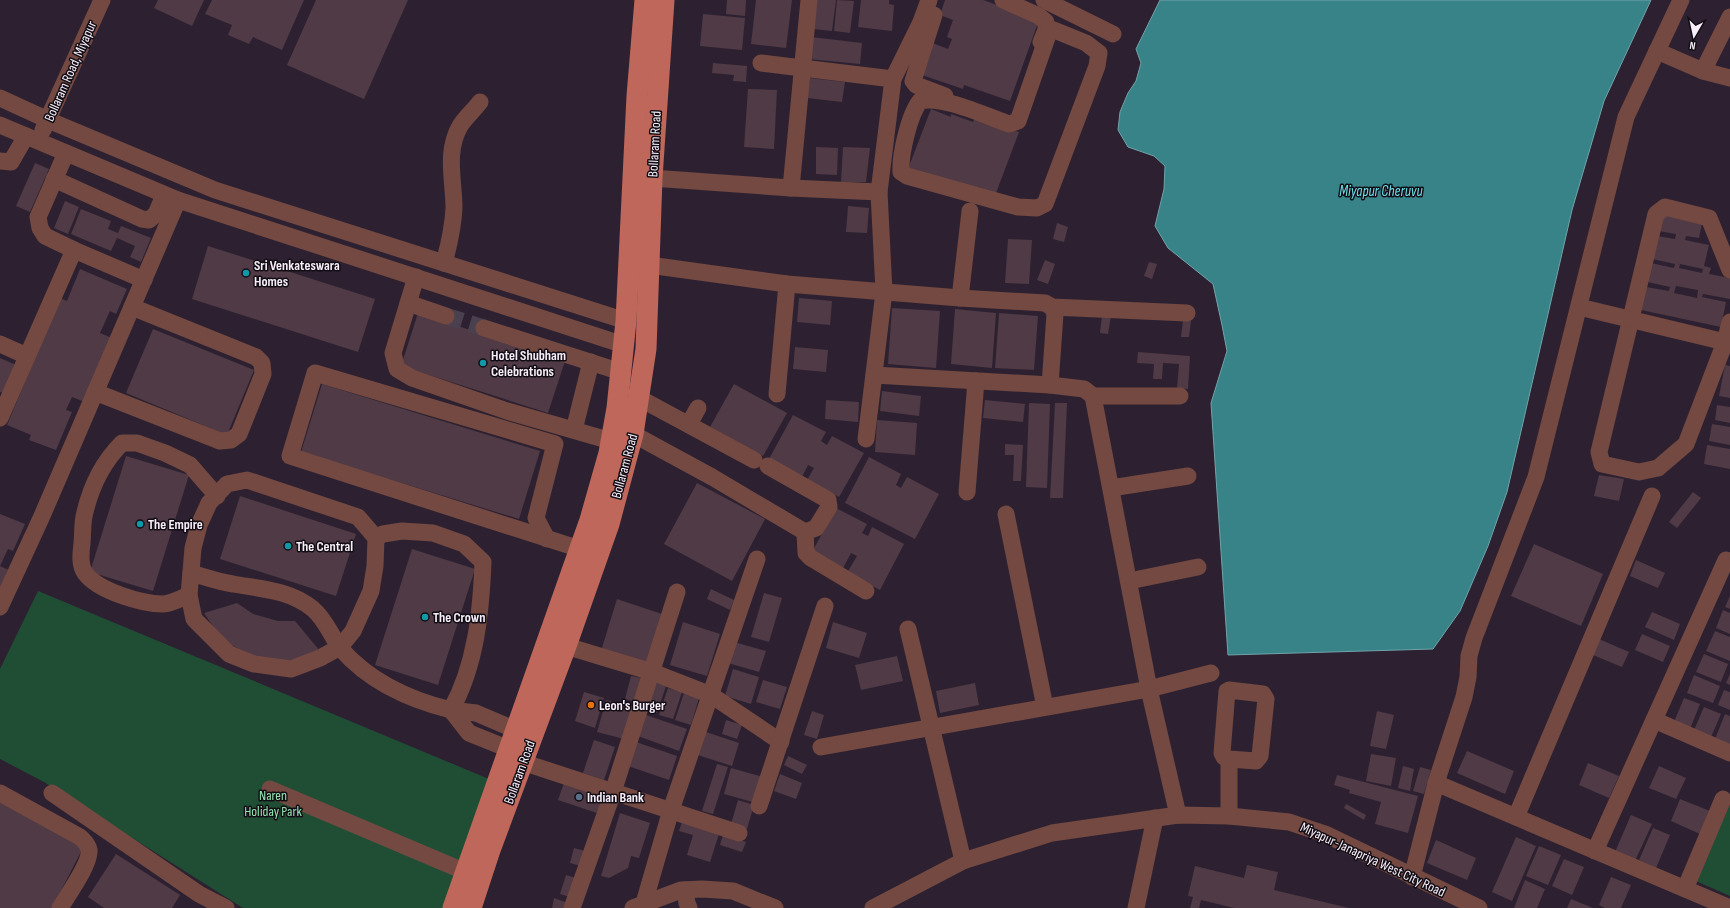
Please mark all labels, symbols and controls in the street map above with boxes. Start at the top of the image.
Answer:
north arrow [1674,16,1714,56]
street label: Bollaram Road, Miyapur [41,18,100,124]
text: N [1688,38,1696,52]
street label: Bollaram Road [644,110,665,178]
water label: Miyapur Cheruvu [1339,182,1423,201]
place label: Sri Venkateswara Homes [254,257,340,290]
marker: Sri Venkateswara Homes [241,268,251,278]
place label: Hotel Shubham Celebrations [491,347,566,380]
marker: Hotel Shubham Celebrations [478,358,488,368]
street label: Bollaram Road [608,432,641,500]
place label: The Empire [148,516,203,533]
marker: The Empire [135,519,145,529]
place label: The Central [296,538,353,555]
marker: The Central [283,541,293,551]
place label: The Crown [433,609,485,626]
marker: The Crown [420,612,430,622]
place label: Leon's Burger [599,697,666,714]
marker: Leon's Burger [586,700,596,710]
street label: Bollaram Road [500,738,539,806]
park label: Naren Holiday Park [244,787,302,820]
place label: Indian Bank [587,789,644,806]
marker: Indian Bank [574,792,584,802]
street label: Miyapur-Janapriya West City Road [1298,818,1448,901]

